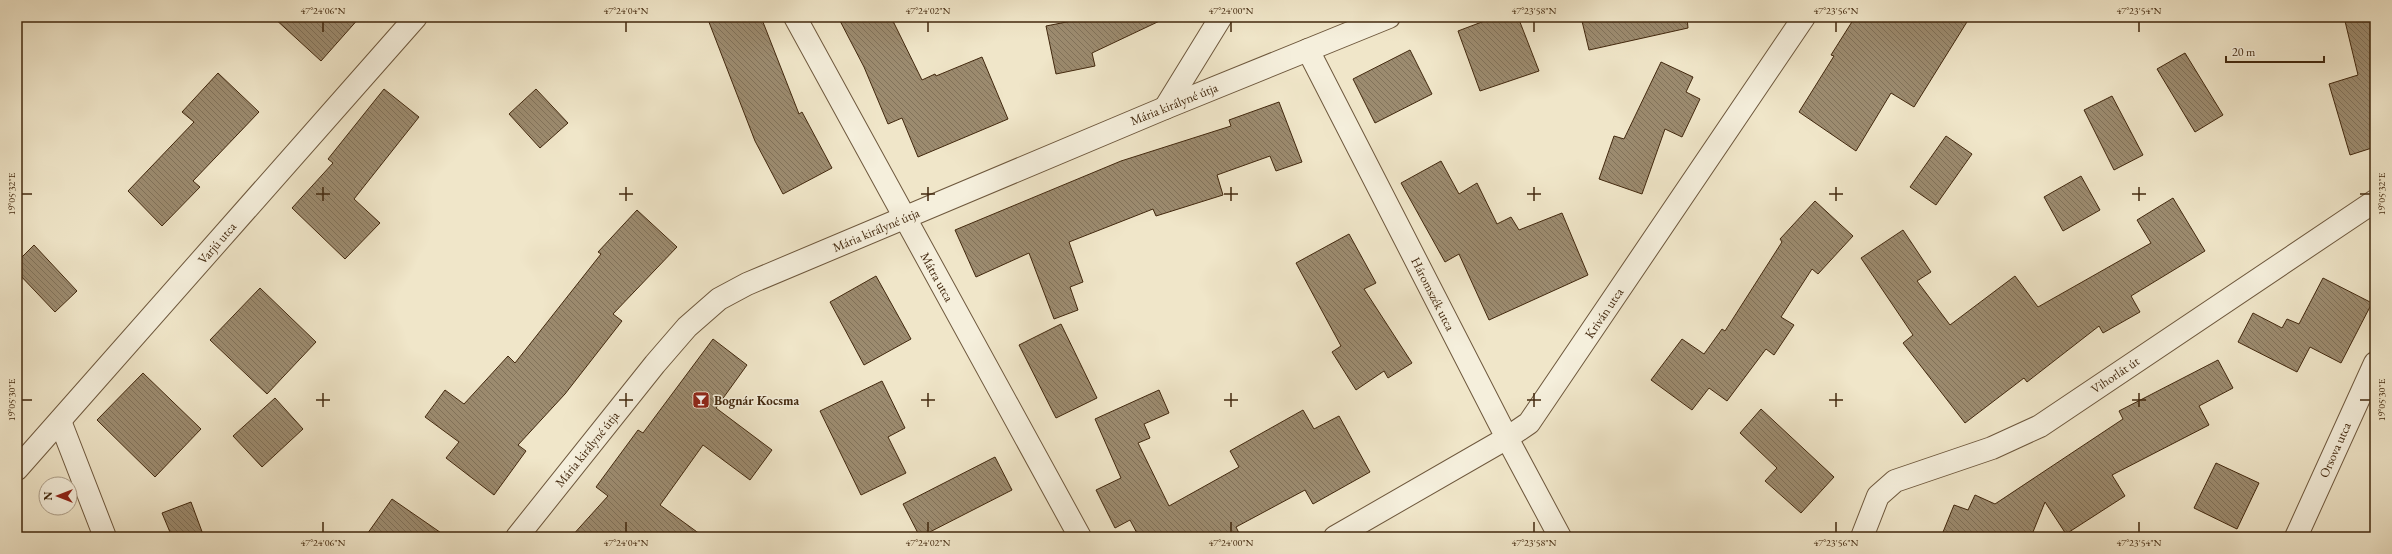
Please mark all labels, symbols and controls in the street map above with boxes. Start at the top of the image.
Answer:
text: 47°24'06"N [301,4,346,17]
text: 47°24'04"N [604,4,649,17]
text: 47°24'02"N [906,4,951,17]
text: 47°24'00"N [1209,4,1254,17]
text: 47°23'58"N [1512,4,1557,17]
text: 47°23'56"N [1814,4,1859,17]
text: 47°23'54"N [2117,4,2162,17]
scale bar [2226,38,2324,64]
text: 20 m [2232,44,2256,60]
street label: Mária királyné útja [1128,78,1221,129]
text: 19°05'32"E [5,172,18,215]
text: 19°05'32"E [2375,172,2388,215]
street label: Mária királyné útja [830,204,923,256]
street label: Varjú utca [194,218,241,268]
street label: Mátra utca [916,249,958,305]
street label: Háromszék utca [1407,254,1459,335]
street label: Kriván utca [1581,284,1628,342]
street label: Vihorlát út [2087,353,2143,397]
text: 19°05'30"E [5,378,18,421]
text: 19°05'30"E [2375,378,2388,421]
bar icon: Bognár Kocsma [691,390,711,410]
place label: Bognár Kocsma [714,392,799,409]
street label: Mária királyné útja [551,407,623,491]
street label: Orsova utca [2315,419,2355,480]
north arrow [38,476,78,516]
text: N [41,491,55,500]
text: 47°24'06"N [301,536,346,549]
text: 47°24'04"N [604,536,649,549]
text: 47°24'02"N [906,536,951,549]
text: 47°24'00"N [1209,536,1254,549]
text: 47°23'58"N [1512,536,1557,549]
text: 47°23'56"N [1814,536,1859,549]
text: 47°23'54"N [2117,536,2162,549]

